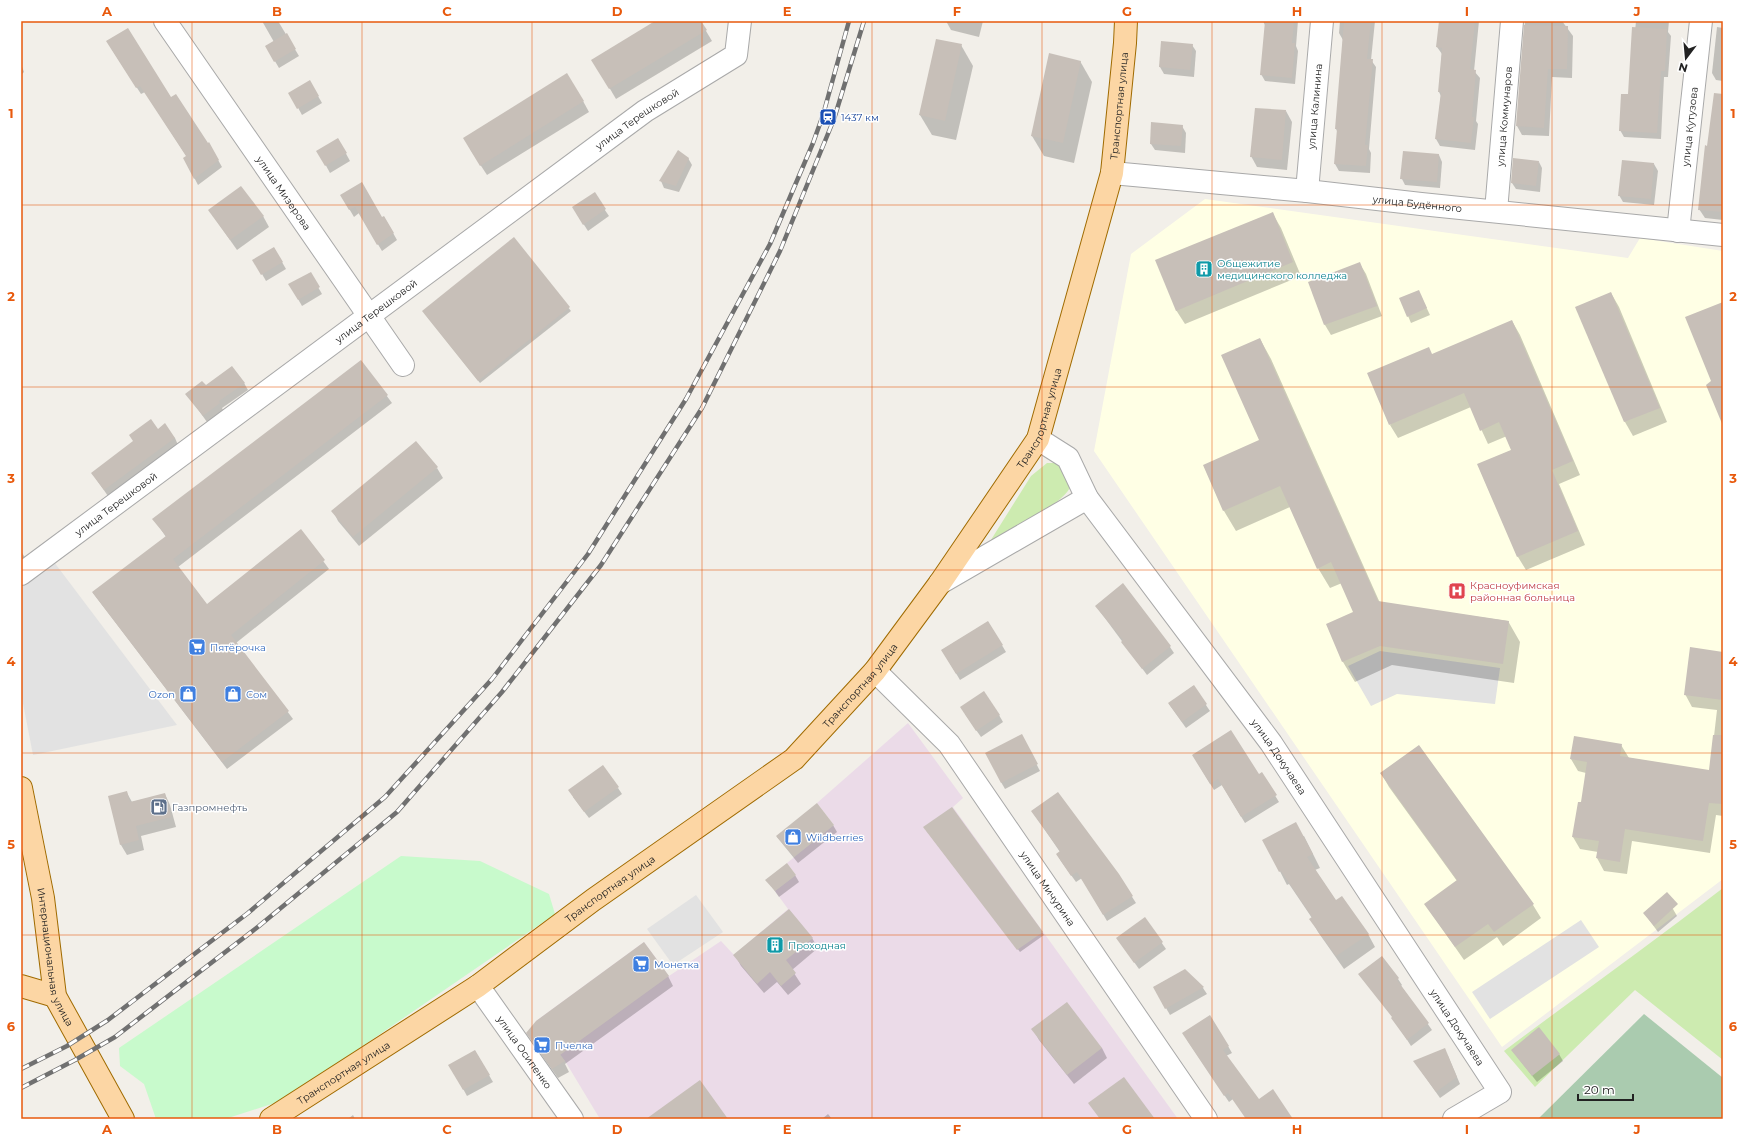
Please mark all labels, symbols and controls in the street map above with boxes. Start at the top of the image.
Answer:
text: A [101,3,113,19]
text: B [272,3,282,19]
text: C [442,3,452,19]
text: D [612,3,623,19]
text: E [783,3,792,19]
text: F [953,3,961,19]
text: G [1122,3,1132,19]
text: H [1292,3,1302,19]
text: I [1465,3,1469,19]
text: J [1632,3,1641,19]
north arrow [1666,38,1706,78]
street label: Транспортная улица [1107,52,1131,160]
text: N [1677,60,1689,76]
street label: улица Калинина [1305,63,1325,151]
street label: улица Коммунаров [1494,66,1515,168]
street label: улица Терешковой [592,86,682,153]
street label: улица Кутузова [1679,86,1701,168]
text: 1 [8,105,14,121]
text: 1 [1730,105,1736,121]
station icon: 1437 км [818,107,838,127]
place label: 1437 км [841,111,879,124]
street label: улица Мизерова [253,153,314,233]
street label: улица Будённого [1371,192,1463,215]
place label: Общежитие медицинского колледжа [1217,257,1347,282]
building icon: Общежитие медицинского колледжа [1194,259,1214,279]
street label: улица Терешковой [332,276,420,346]
text: 2 [7,288,15,304]
text: 2 [1729,288,1737,304]
street label: Транспортная улица [1014,366,1064,471]
street label: улица Терешковой [72,469,160,539]
text: 3 [6,470,15,486]
text: 3 [1728,470,1737,486]
place label: Красноуфимская районная больница [1470,579,1575,604]
hospital icon: Красноуфимская районная больница [1447,581,1467,601]
supermarket icon: Пятёрочка [187,637,207,657]
place label: Пятёрочка [210,641,266,654]
street label: Транспортная улица [820,641,900,731]
text: 4 [7,653,16,669]
text: 4 [1729,653,1738,669]
shop icon: Ozon [178,684,198,704]
shop icon: Сом [223,684,243,704]
place label: Ozon [149,688,175,701]
place label: Сом [246,688,267,701]
street label: улица Докучаева [1247,716,1309,797]
fuel station icon: Газпромнефть [149,797,169,817]
place label: Газпромнефть [172,801,248,814]
shop icon: Wildberries [783,827,803,847]
place label: Wildberries [806,831,864,844]
text: 5 [7,836,15,852]
text: 5 [1729,836,1737,852]
street label: улица Мичурина [1017,848,1078,929]
street label: Транспортная улица [563,852,658,926]
street label: Интернациональная улица [34,887,76,1029]
building icon: Проходная [765,935,785,955]
place label: Проходная [788,939,846,952]
supermarket icon: Монетка [631,954,651,974]
place label: Монетка [654,958,699,971]
street label: улица Докучаева [1427,986,1487,1068]
street label: улица Осипенко [493,1012,555,1092]
text: 6 [7,1018,16,1034]
text: 6 [1729,1018,1738,1034]
supermarket icon: Пчелка [532,1035,552,1055]
street label: Транспортная улица [295,1038,393,1108]
place label: Пчелка [555,1039,593,1052]
scale bar [1578,1076,1633,1102]
text: 20 m [1584,1082,1615,1097]
text: A [101,1121,113,1137]
text: B [272,1121,282,1137]
text: C [442,1121,452,1137]
text: D [612,1121,623,1137]
text: E [783,1121,792,1137]
text: F [953,1121,961,1137]
text: G [1122,1121,1132,1137]
text: H [1292,1121,1302,1137]
text: I [1465,1121,1469,1137]
text: J [1632,1121,1641,1137]

